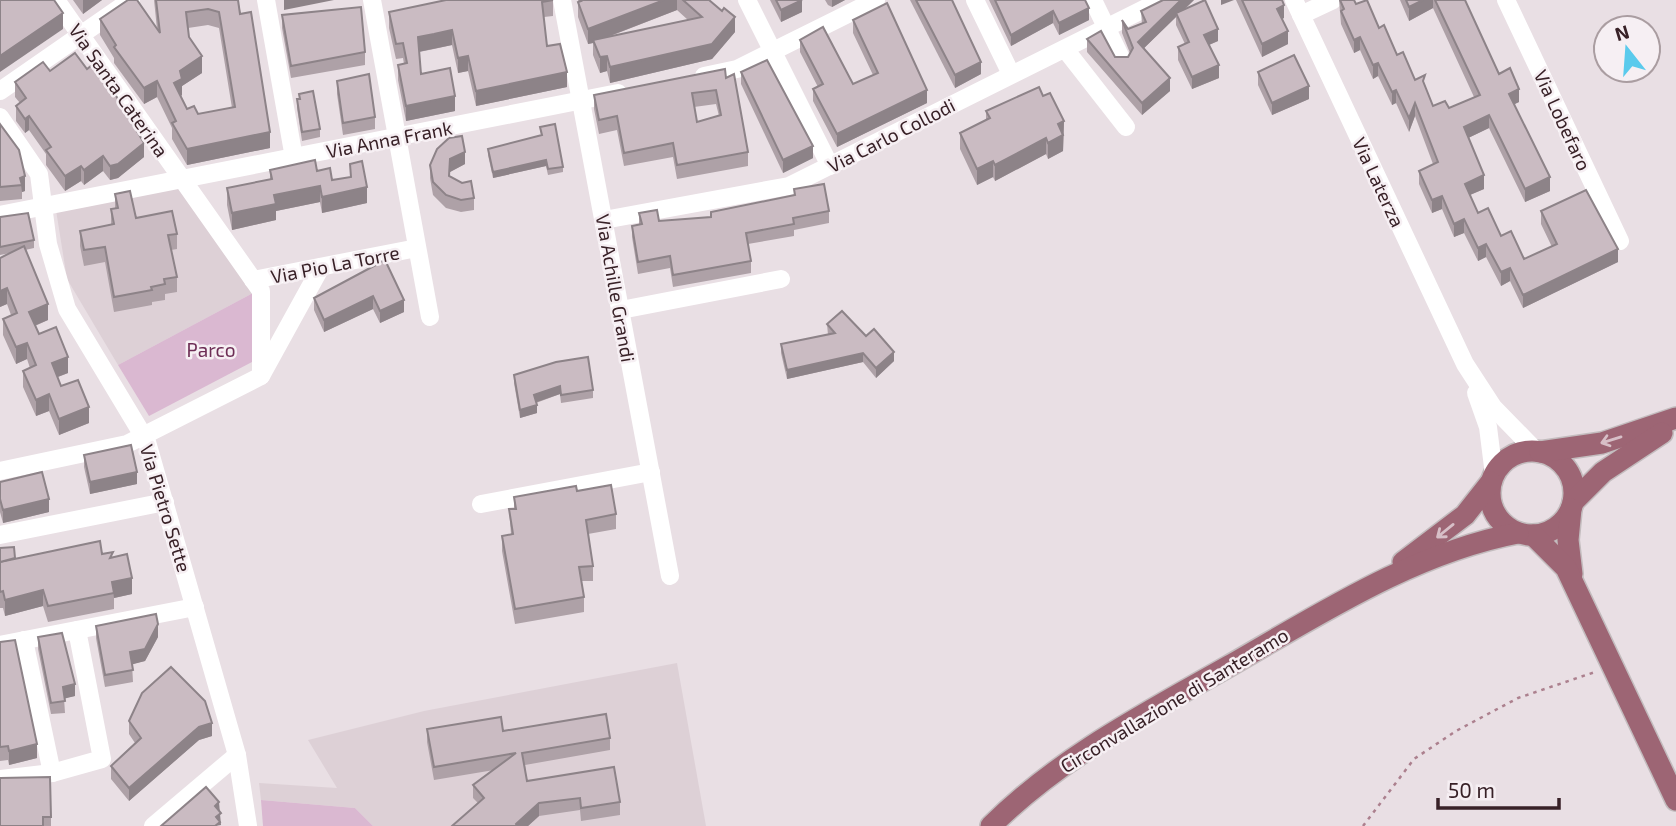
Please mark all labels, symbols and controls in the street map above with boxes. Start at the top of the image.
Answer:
north arrow [1592,14,1662,84]
street label: Via Santa Caterina [64,19,174,161]
text: N [1612,19,1632,45]
street label: Via Lobefaro [1530,66,1596,174]
street label: Via Carlo Collodi [823,93,959,177]
street label: Via Anna Frank [324,115,454,162]
street label: Via Laterza [1348,133,1410,231]
street label: Via Achille Grandi [592,212,640,364]
street label: Via Pio La Torre [269,240,401,288]
park label: Parco [187,338,235,361]
one-way arrow [1601,434,1623,447]
street label: Via Pietro Sette [136,441,196,575]
one-way arrow [1437,523,1455,539]
street label: Circonvallazione di Santeramo [1056,623,1292,777]
scale bar [1438,766,1559,810]
text: 50 m [1448,777,1495,802]

